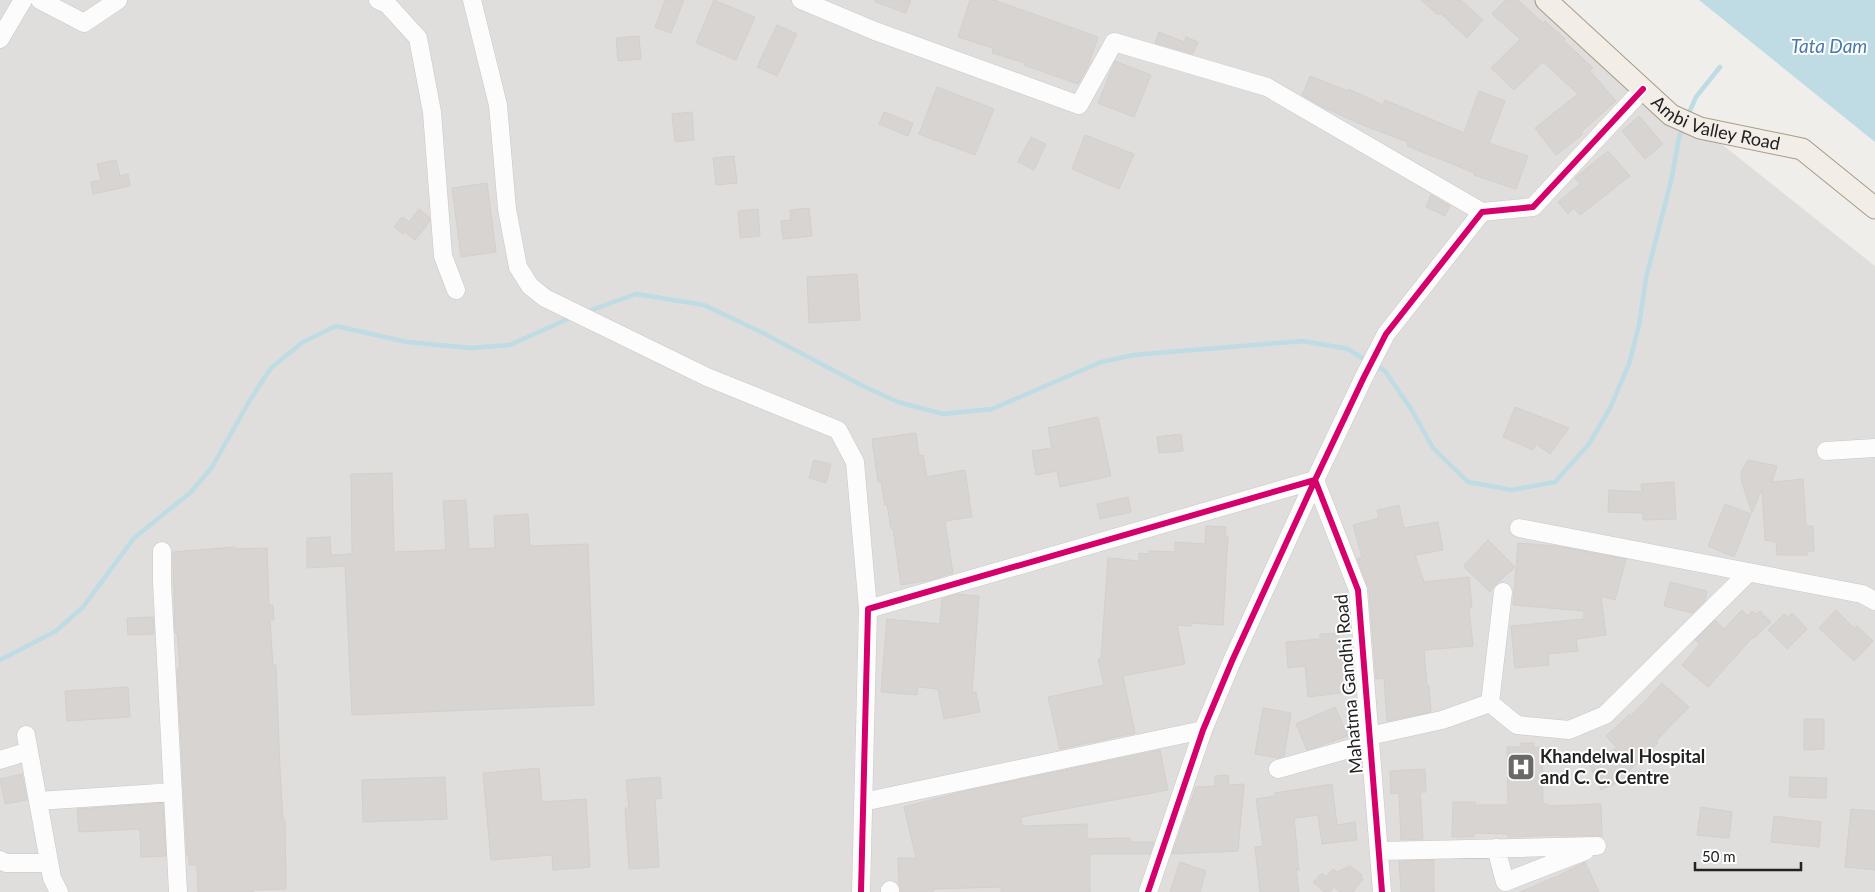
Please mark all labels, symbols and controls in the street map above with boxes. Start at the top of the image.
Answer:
water label: Tata Dam [1791,34,1867,57]
street label: Ambi Valley Road [1647,91,1782,154]
street label: Mahatma Gandhi Road [1329,593,1367,775]
place label: Khandelwal Hospital and C. C. Centre [1540,745,1705,788]
hospital icon: Khandelwal Hospital and C. C. Centre [1506,752,1536,782]
scale bar [1695,840,1801,872]
text: 50 m [1702,847,1736,865]

